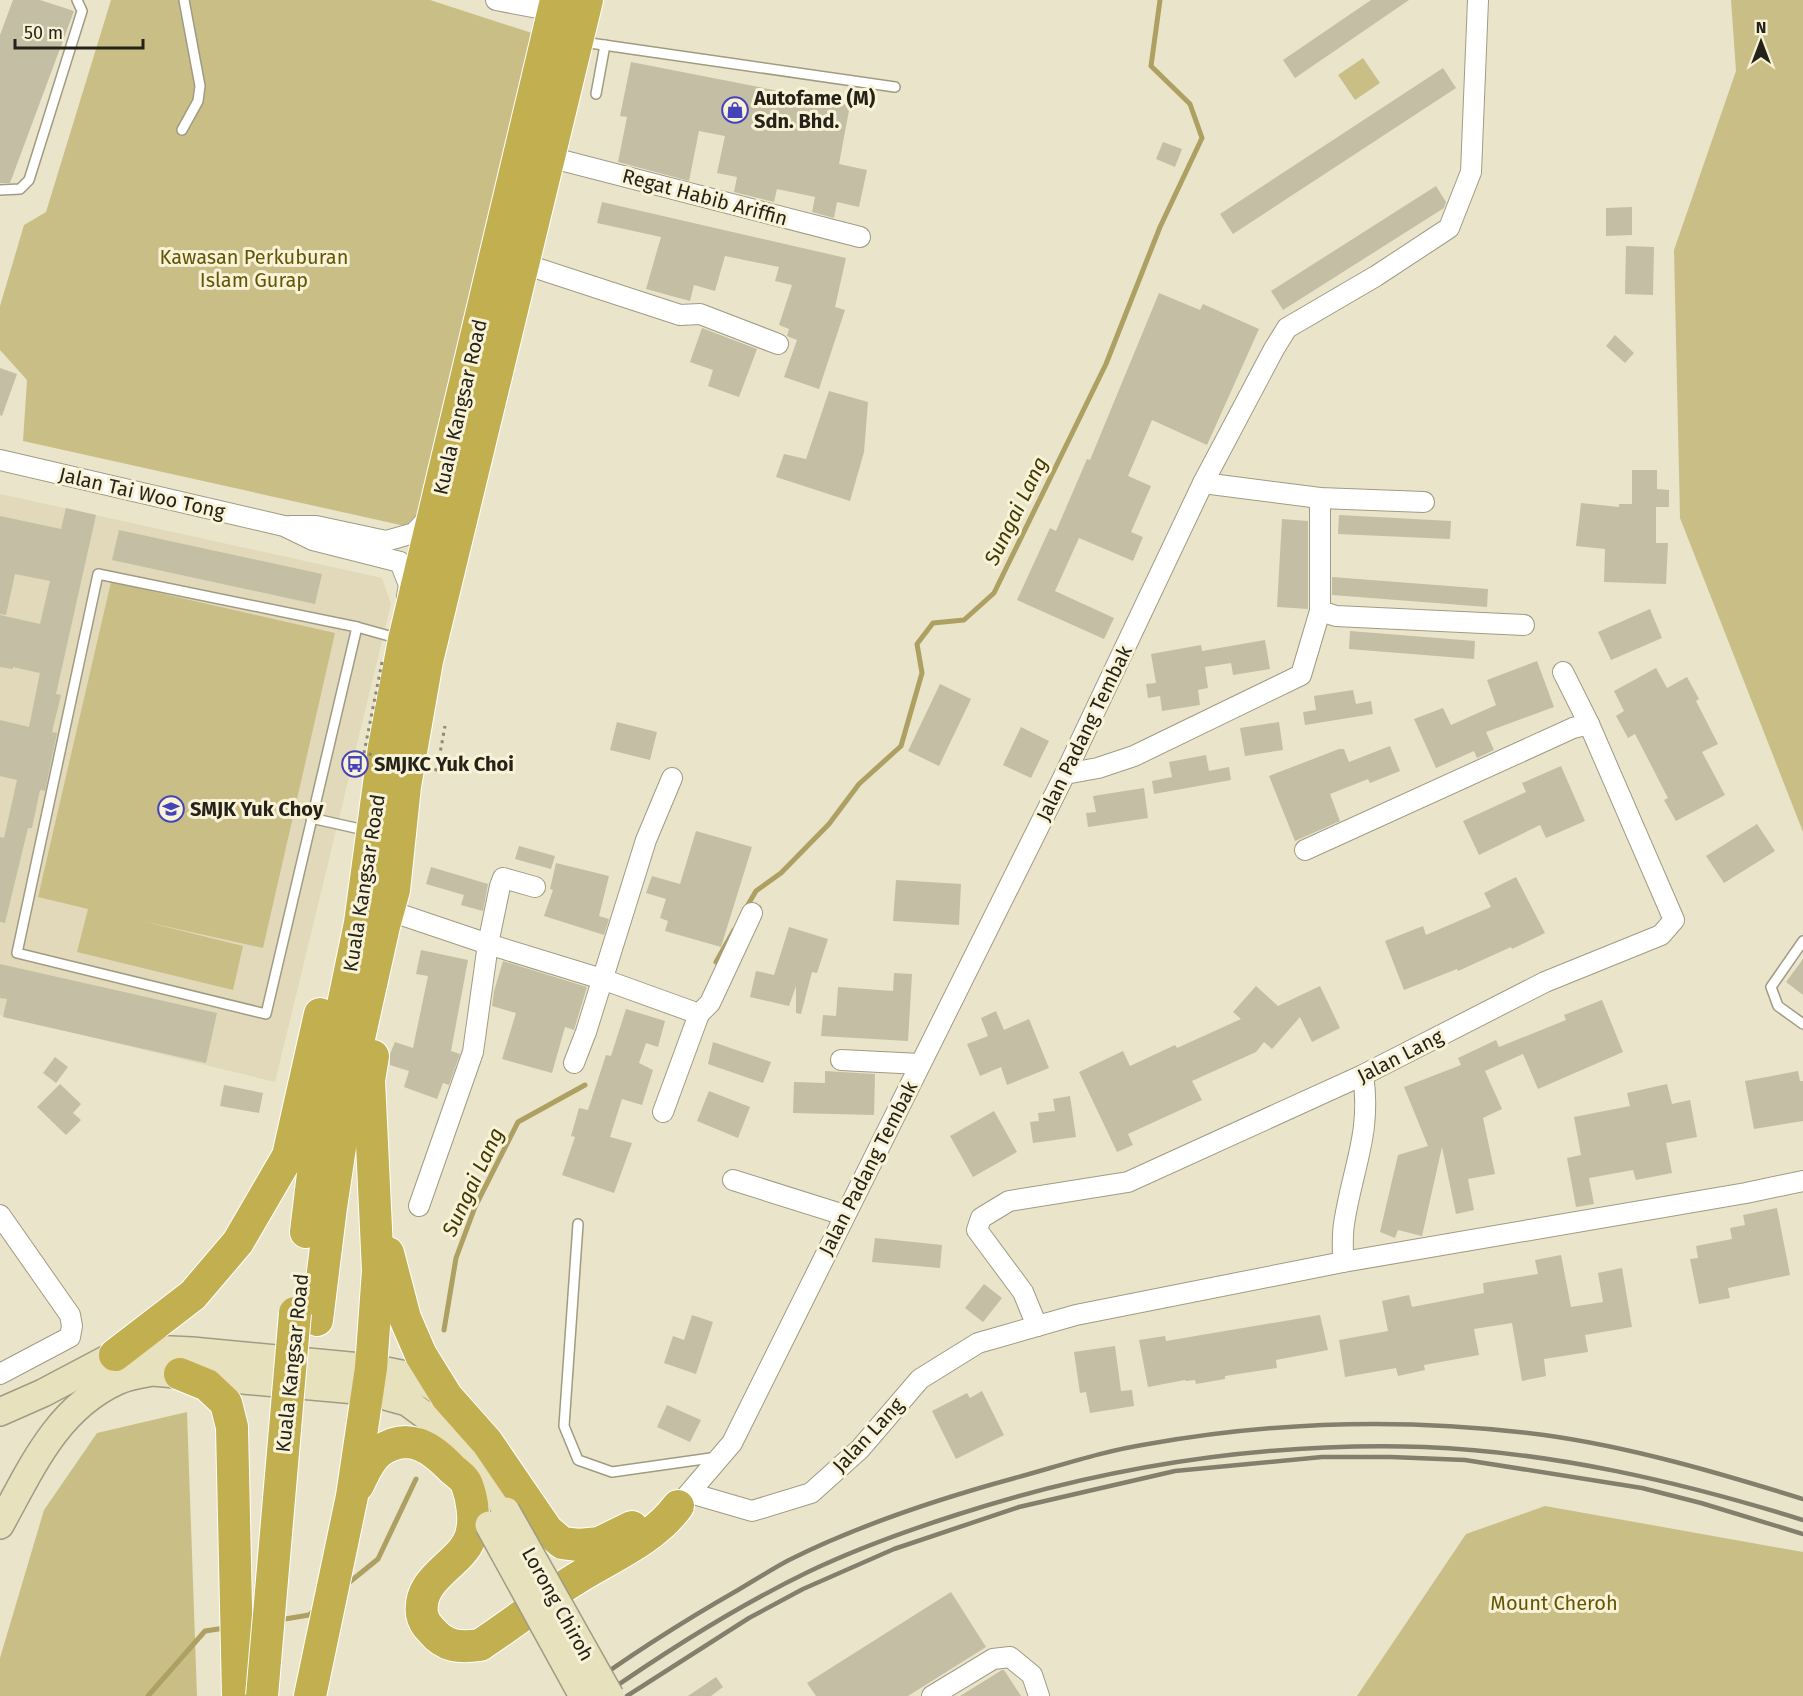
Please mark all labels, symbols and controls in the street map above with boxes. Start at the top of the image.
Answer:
scale bar [15,12,142,50]
north arrow [1731,12,1791,72]
text: N [1756,18,1766,37]
text: 50 m [24,22,63,44]
place label: Autofame (M) Sdn. Bhd. [753,86,876,133]
shop icon: Autofame (M) Sdn. Bhd. [720,95,750,125]
street label: Regat Habib Ariffin [620,163,790,231]
park label: Kawasan Perkuburan Islam Gurap [160,245,348,292]
street label: Kuala Kangsar Road [428,317,492,497]
water label: Sungai Lang [978,453,1053,570]
street label: Jalan Tai Woo Tong [57,462,228,524]
street label: Jalan Padang Tembak [1031,641,1137,825]
bus stop icon: SMJKC Yuk Choi [340,749,370,779]
place label: SMJKC Yuk Choi [374,752,514,776]
street label: Kuala Kangsar Road [338,792,390,974]
school or university icon: SMJK Yuk Choy [156,794,186,824]
place label: SMJK Yuk Choy [190,797,324,821]
street label: Jalan Lang [1353,1024,1448,1088]
street label: Jalan Padang Tembak [814,1076,923,1259]
water label: Sungai Lang [436,1123,510,1241]
street label: Kuala Kangsar Road [271,1272,313,1454]
street label: Jalan Lang [827,1392,909,1477]
street label: Lorong Chiroh [517,1543,599,1665]
park label: Mount Cheroh [1490,1591,1618,1615]

